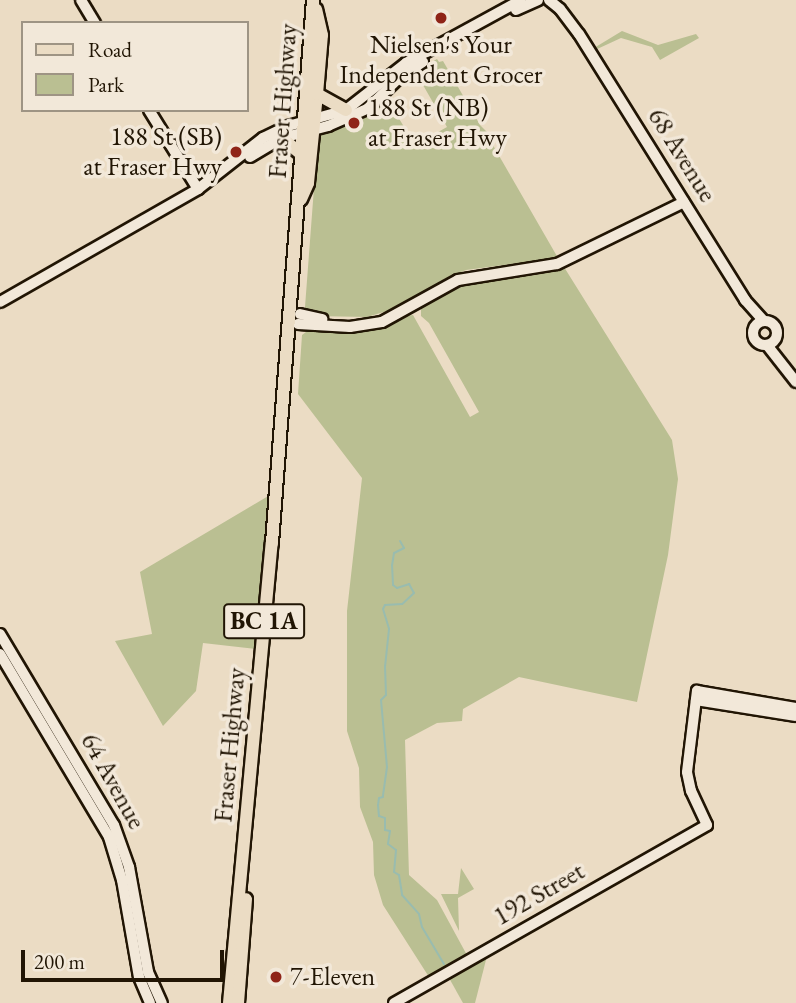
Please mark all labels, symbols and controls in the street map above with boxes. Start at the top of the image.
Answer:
marker: Nielsen's Your Independent Grocer [433,10,449,26]
legend [21,21,248,112]
street label: Fraser Highway [262,23,304,179]
place label: Nielsen's Your Independent Grocer [339,29,543,90]
text: Road [88,36,132,63]
text: Park [88,71,124,98]
place label: 188 St (NB) at Fraser Hwy [368,92,507,154]
street label: 68 Avenue [641,102,723,208]
marker: 188 St (NB) at Fraser Hwy [346,115,362,131]
place label: 188 St (SB) at Fraser Hwy [83,121,222,182]
marker: 188 St (SB) at Fraser Hwy [228,144,244,160]
road number: BC 1A [222,600,306,642]
street label: Fraser Highway [208,666,252,824]
street label: 64 Avenue [74,728,152,834]
street label: 192 Street [488,856,590,932]
scale bar [24,936,228,980]
text: 200 m [34,948,85,975]
place label: 7-Eleven [290,961,375,993]
marker: 7-Eleven [268,969,284,985]

